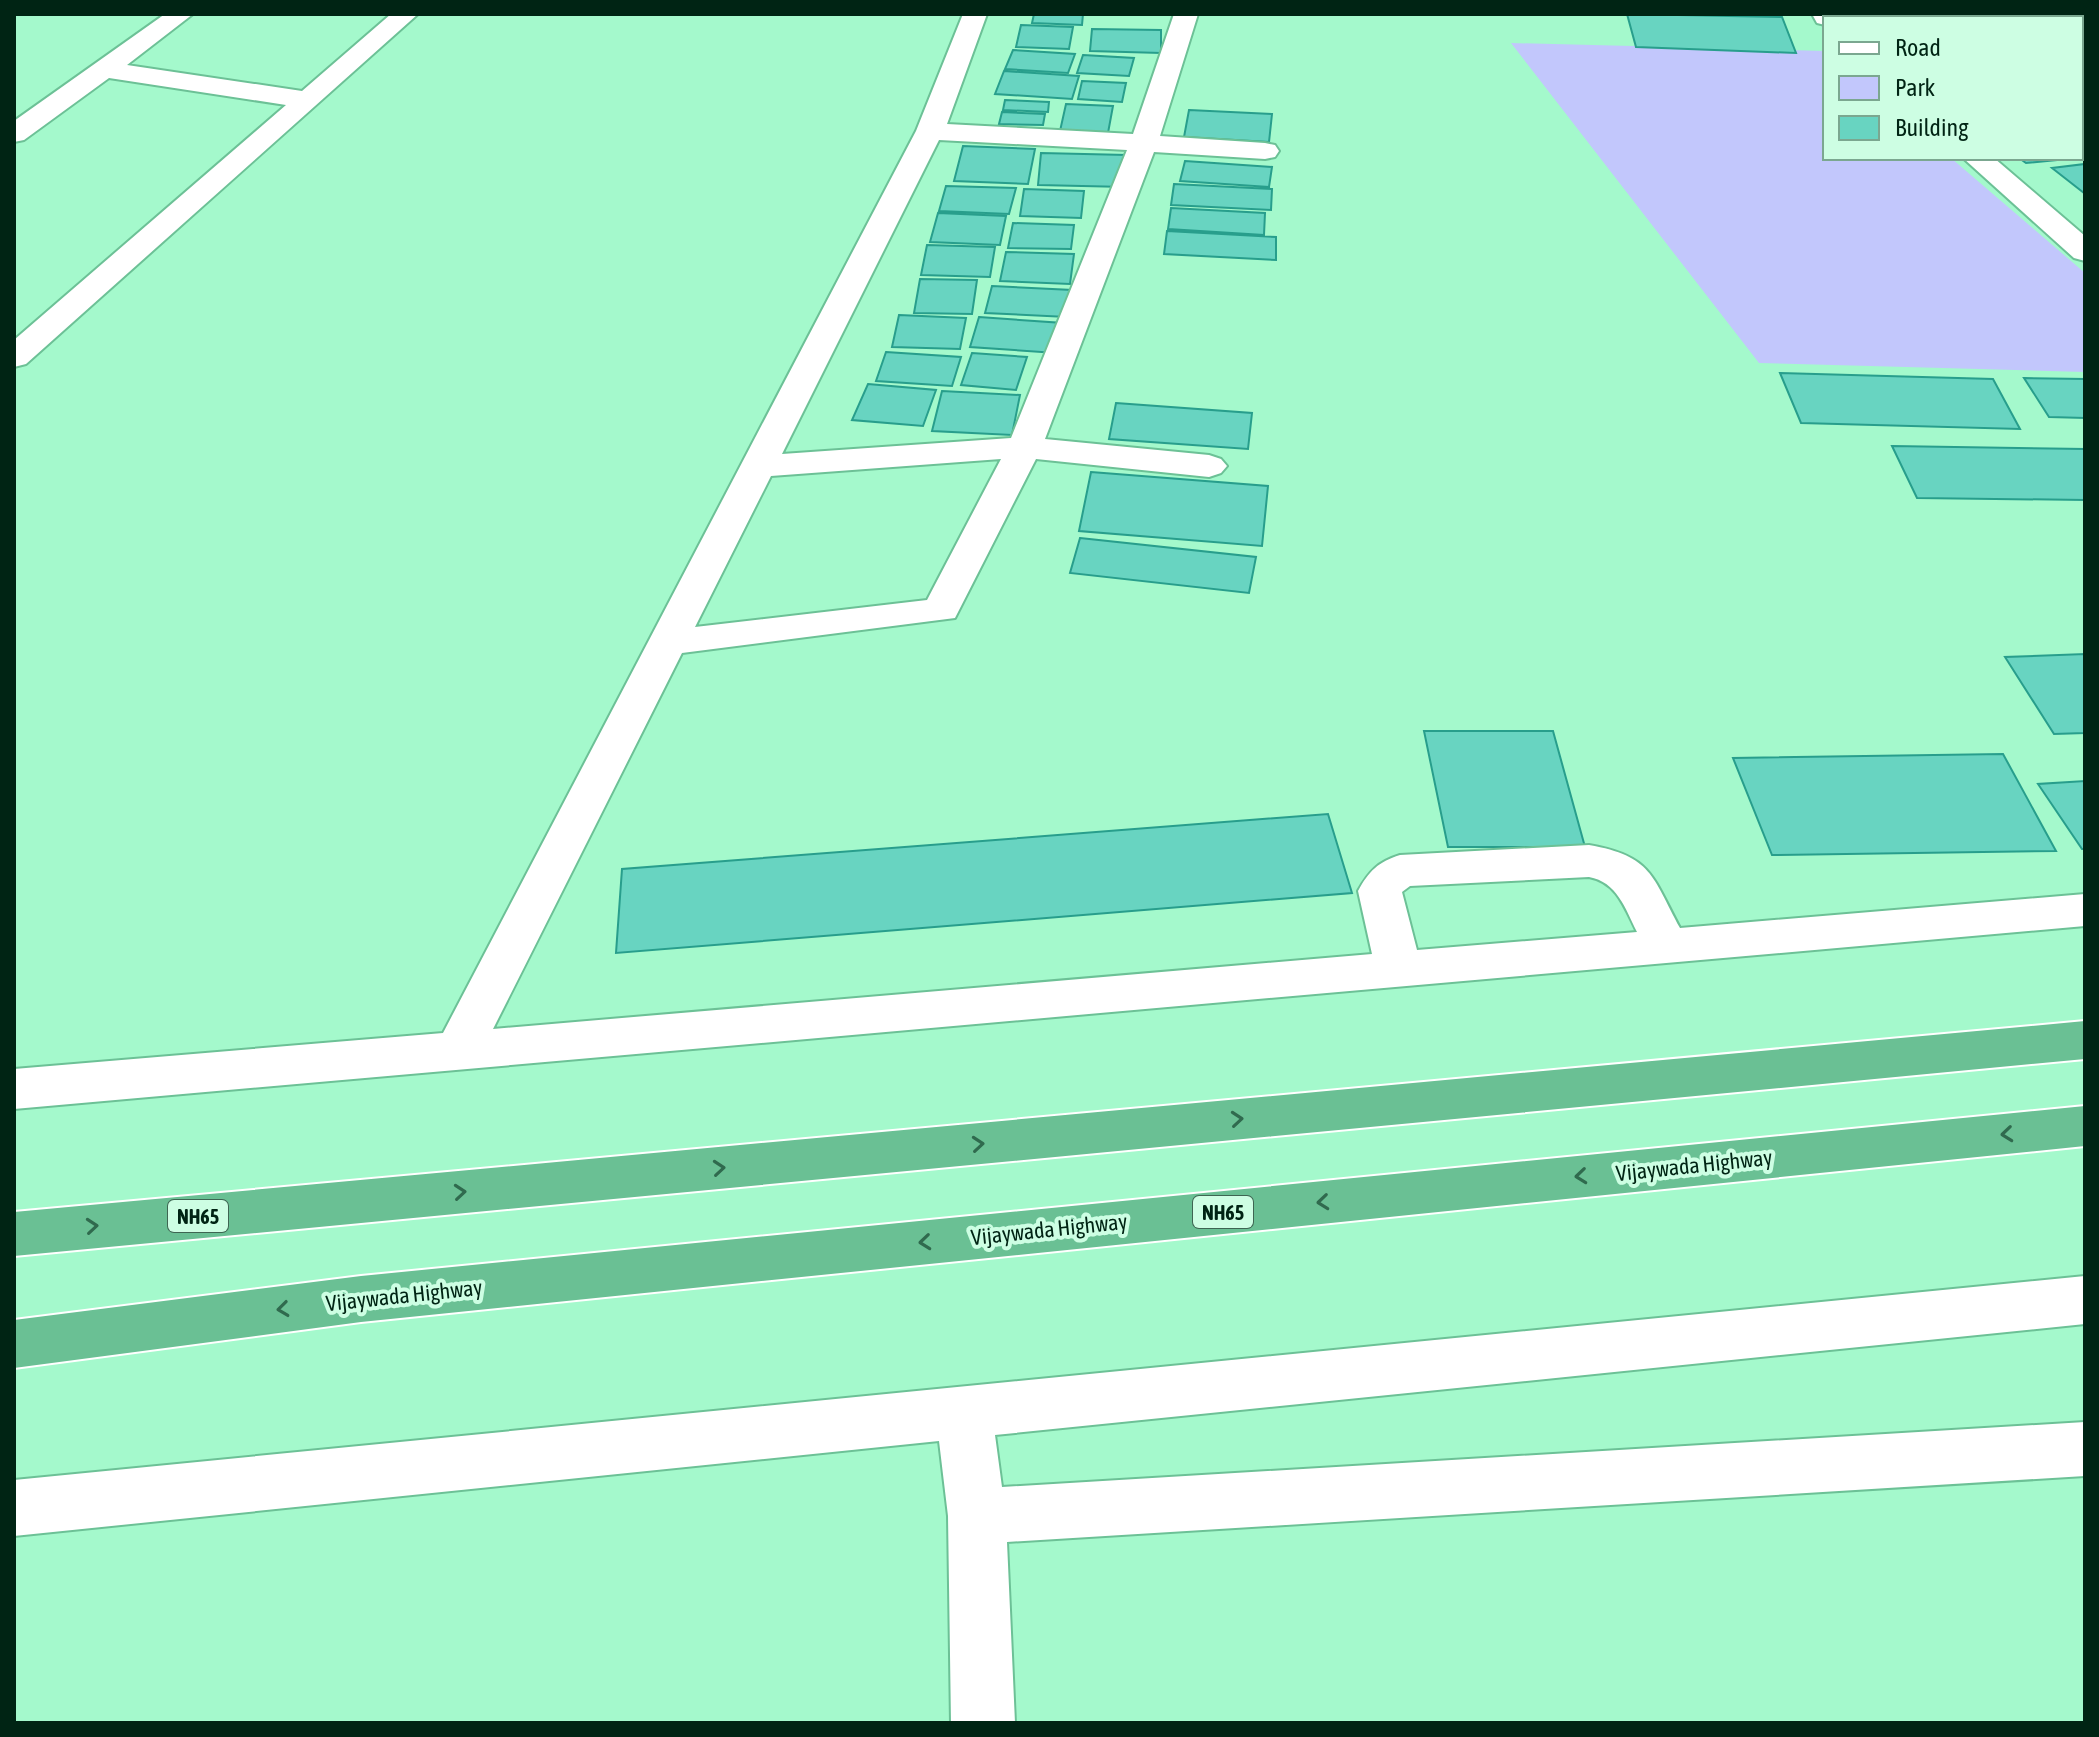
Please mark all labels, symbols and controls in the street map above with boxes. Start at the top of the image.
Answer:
legend [1823,16,2083,160]
text: Road [1895,34,1941,61]
text: Park [1895,74,1936,101]
text: Building [1895,114,1969,141]
one-way arrow [1230,1111,1243,1128]
one-way arrow [2000,1126,2013,1143]
one-way arrow [972,1135,985,1152]
street label: Vijaywada Highway [1614,1144,1774,1186]
one-way arrow [713,1159,726,1176]
one-way arrow [1575,1168,1588,1185]
one-way arrow [454,1183,467,1200]
one-way arrow [1316,1193,1329,1210]
road number: NH65 [1193,1196,1253,1228]
road number: NH65 [168,1200,228,1232]
street label: Vijaywada Highway [969,1208,1129,1250]
one-way arrow [86,1218,99,1235]
one-way arrow [918,1233,931,1250]
street label: Vijaywada Highway [324,1274,484,1316]
one-way arrow [276,1300,290,1317]

